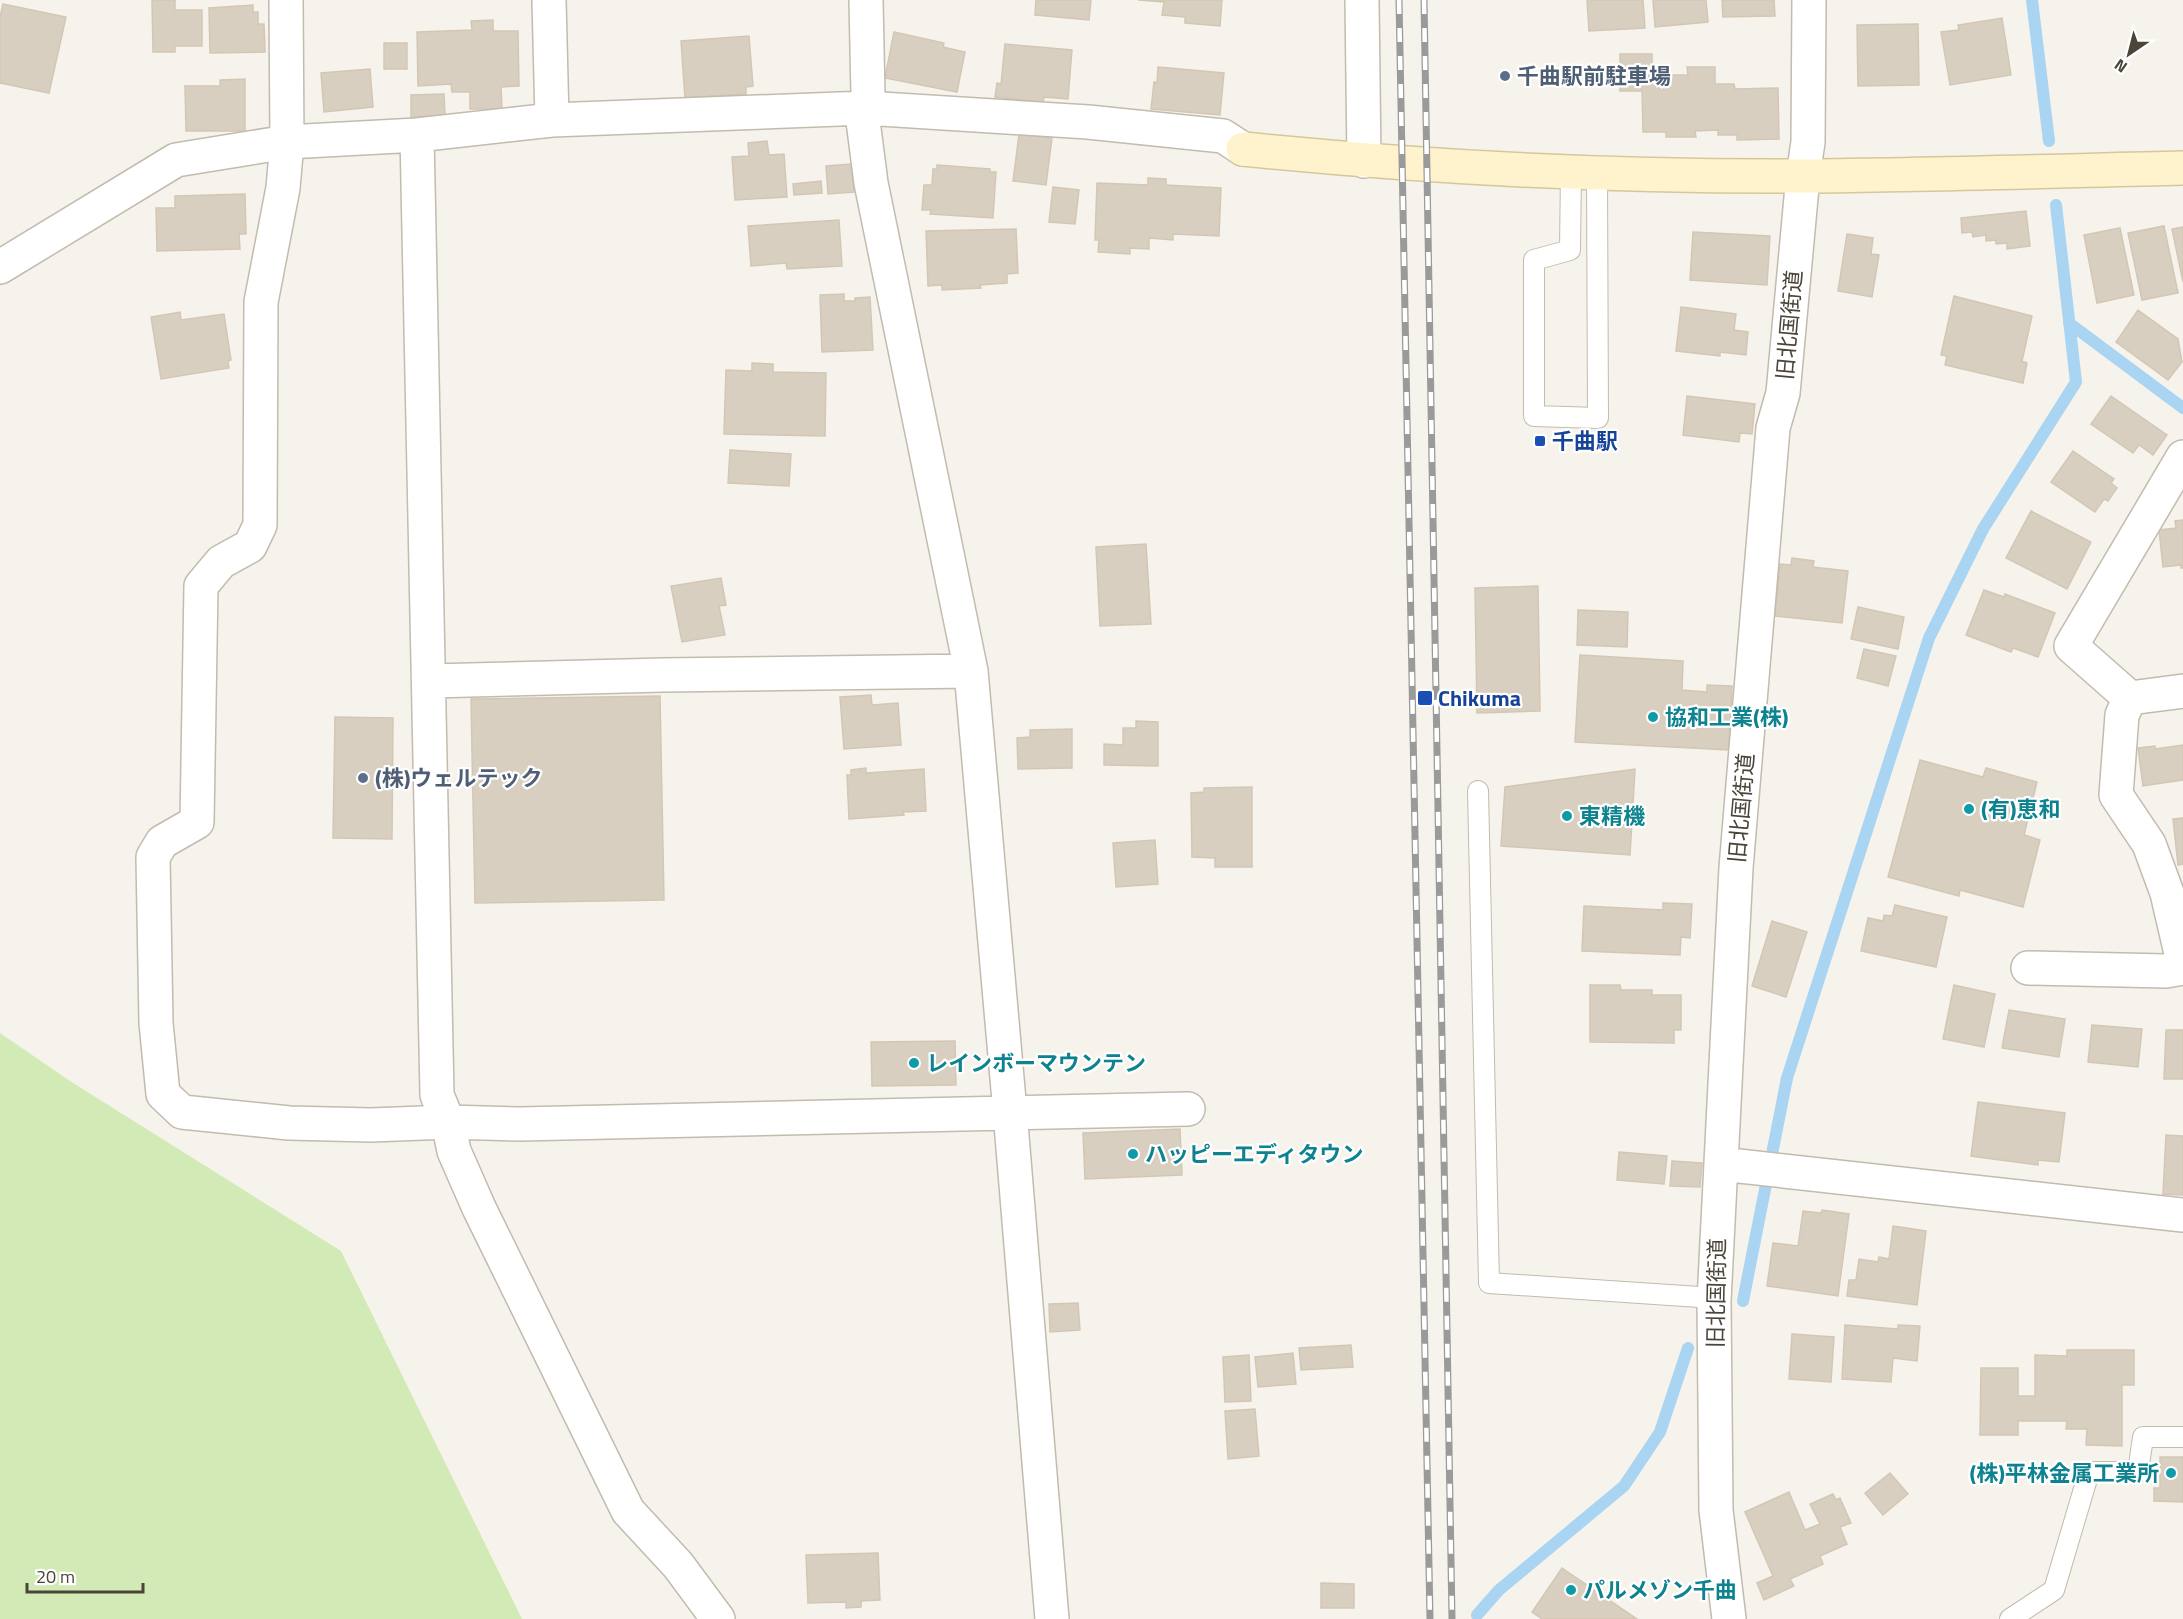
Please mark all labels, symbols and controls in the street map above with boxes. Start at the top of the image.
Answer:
north arrow [2099,24,2159,84]
text: N [2109,53,2132,79]
place label: 千曲駅前駐車場 [1517,59,1671,93]
marker: 千曲駅前駐車場 [1498,69,1512,83]
street label: 旧北国街道 [1767,269,1811,381]
place label: 千曲駅 [1552,424,1618,458]
marker: 千曲駅 [1533,434,1547,448]
place label: Chikuma [1438,681,1521,715]
marker: Chikuma [1416,689,1434,707]
place label: 協和工業(株) [1665,700,1789,734]
marker: 協和工業(株) [1646,710,1660,724]
street label: 旧北国街道 [1719,752,1763,864]
place label: (株)ウェルテック [375,761,543,795]
marker: (株)ウェルテック [356,771,370,785]
place label: (有)恵和 [1981,792,2061,826]
place label: 東精機 [1579,799,1645,833]
marker: (有)恵和 [1962,802,1976,816]
marker: 東精機 [1560,809,1574,823]
place label: レインボーマウンテン [926,1046,1146,1080]
marker: レインボーマウンテン [907,1056,921,1070]
place label: ハッピーエディタウン [1145,1137,1363,1171]
marker: ハッピーエディタウン [1126,1147,1140,1161]
street label: 旧北国街道 [1698,1238,1734,1348]
place label: (株)平林金属工業所 [1969,1456,2159,1490]
marker: (株)平林金属工業所 [2164,1466,2178,1480]
scale bar [27,1556,142,1594]
text: 20 m [36,1563,75,1590]
place label: パルメゾン千曲 [1583,1573,1737,1607]
marker: パルメゾン千曲 [1564,1583,1578,1597]

